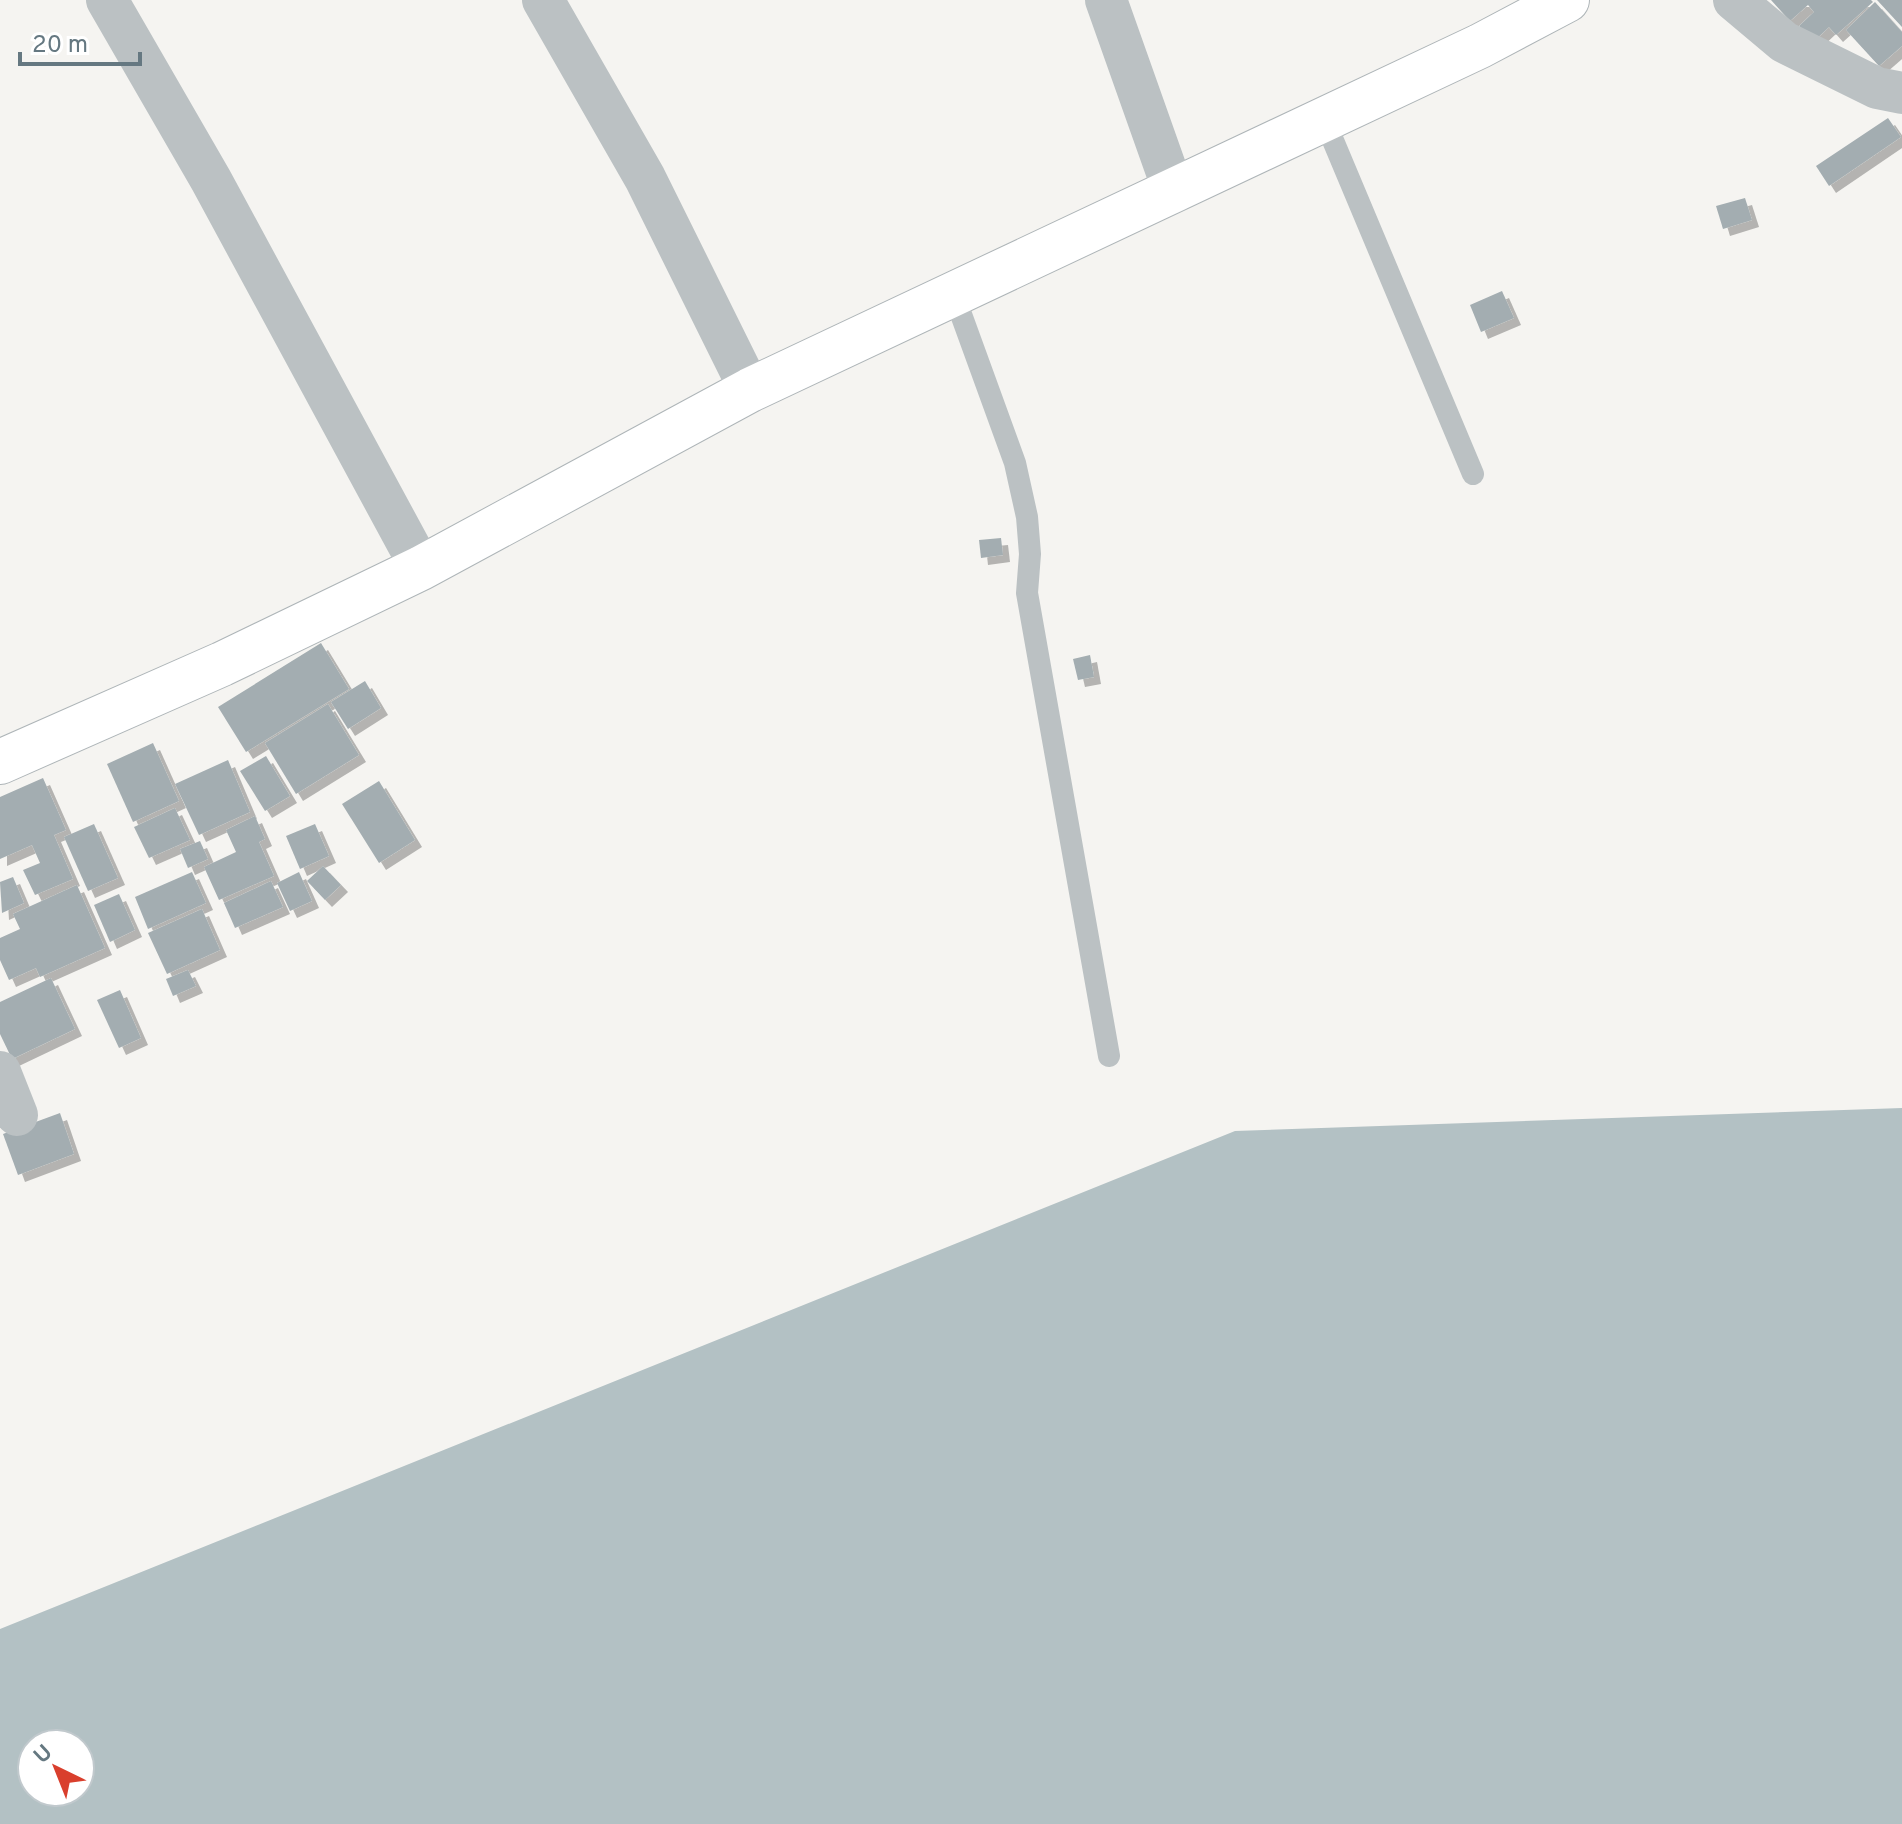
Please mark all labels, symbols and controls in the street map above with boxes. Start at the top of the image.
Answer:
scale bar [20,16,140,66]
text: 20 m [32,31,88,61]
north arrow [16,1728,96,1808]
text: U [29,1740,59,1770]

